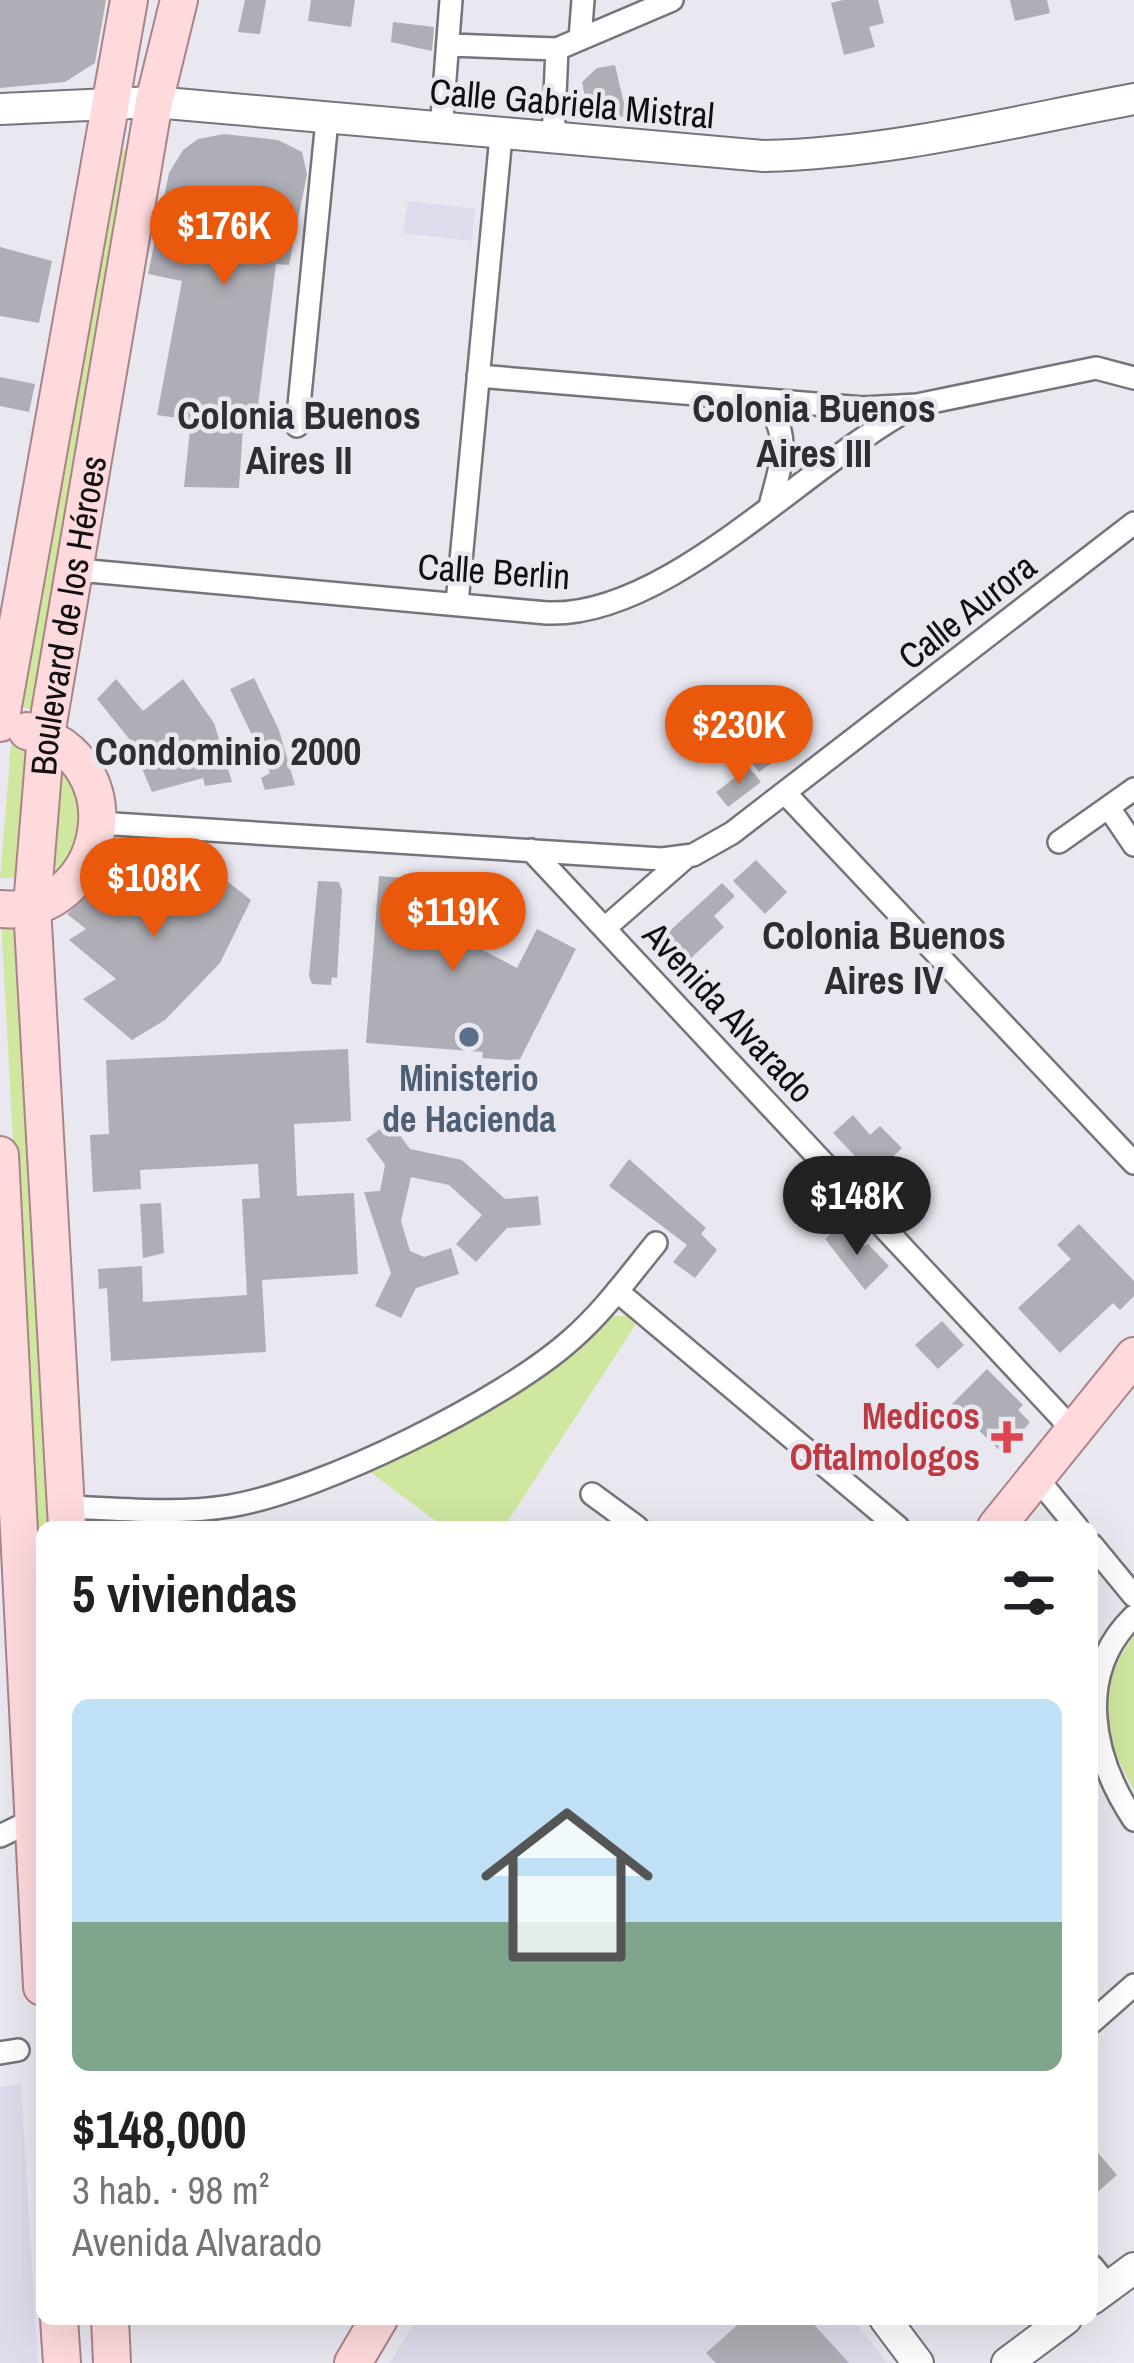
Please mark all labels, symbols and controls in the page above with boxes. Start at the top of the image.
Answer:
street label: Calle Gabriela Mistral [428,67,716,139]
pin: $176K [140,186,308,288]
text: $176K [177,199,271,251]
district label: Colonia Buenos Aires III [692,382,936,479]
district label: Colonia Buenos Aires II [177,389,421,486]
street label: Boulevard de los Héroes [19,452,117,777]
street label: Calle Berlin [416,542,572,600]
street label: Calle Aurora [888,542,1046,680]
pin: $230K [655,685,823,787]
text: $230K [692,698,786,750]
district label: Condominio 2000 [95,725,361,777]
pin: $108K [70,838,238,940]
text: $108K [107,851,201,903]
pin: $119K [369,872,537,974]
text: $119K [407,885,499,937]
district label: Colonia Buenos Aires IV [762,909,1006,1006]
street label: Avenida Alvarado [632,910,825,1113]
marker: Ministerio de Hacienda [456,1024,482,1050]
place label: Ministerio de Hacienda [382,1054,557,1143]
pin: $148K [773,1156,941,1258]
text: $148K [810,1169,904,1221]
place label: Medicos Oftalmologos [790,1392,980,1481]
marker: Medicos Oftalmologos [991,1421,1023,1453]
text: 5 viviendas [72,1559,298,1628]
icon: filters [996,1560,1062,1626]
icon: home [459,1777,675,1993]
text: $148,000 [72,2095,246,2164]
text: 3 hab. · 98 m² [72,2164,269,2216]
text: Avenida Alvarado [72,2216,322,2268]

